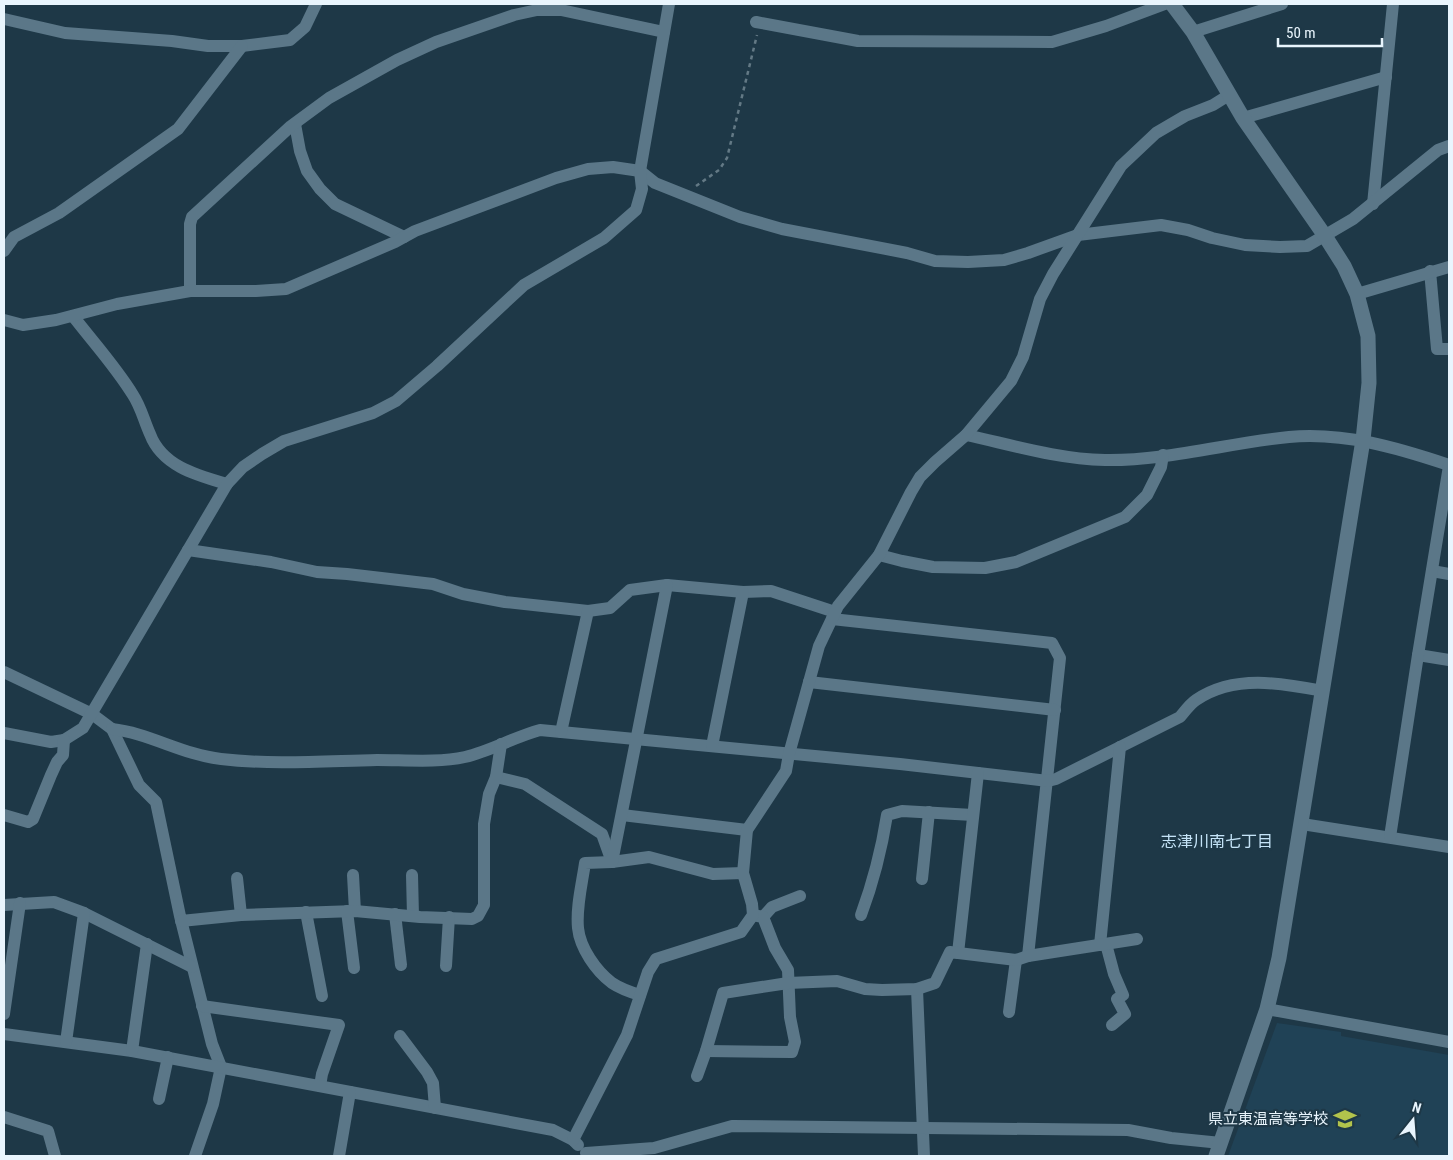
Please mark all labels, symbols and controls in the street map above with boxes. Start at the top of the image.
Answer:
scale bar [1278,15,1382,47]
text: 50 m [1286,24,1316,42]
district label: 志津川南七丁目 [1161,832,1273,851]
north arrow [1388,1095,1438,1145]
text: N [1410,1099,1423,1116]
school or university icon: 県立東温高等学校 [1332,1106,1358,1132]
place label: 県立東温高等学校 [1208,1110,1328,1128]

